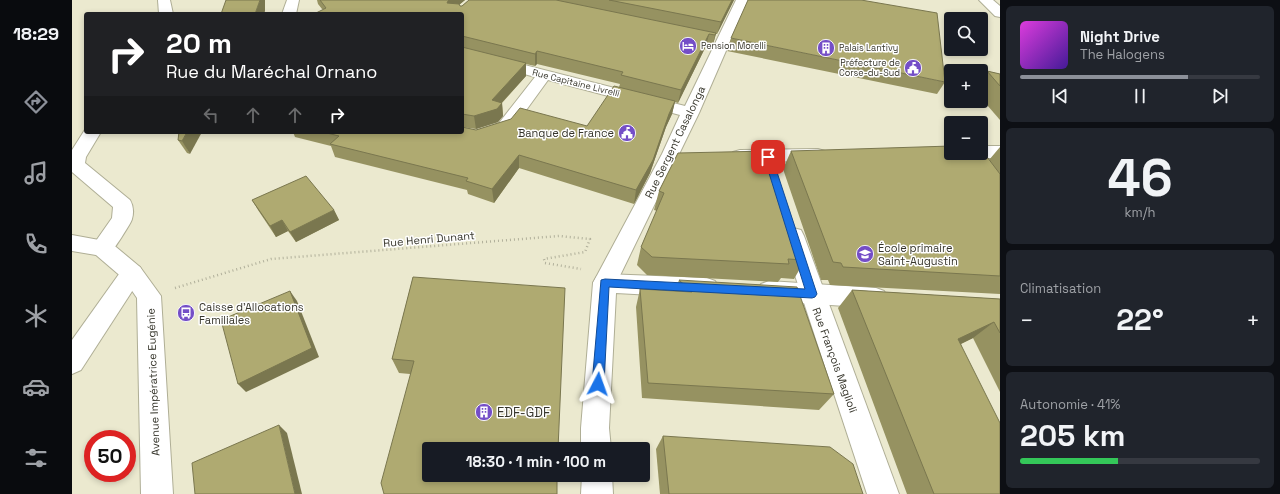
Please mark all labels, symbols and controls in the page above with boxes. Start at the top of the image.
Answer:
map controls [944,12,988,160]
button: search [944,12,988,56]
text: 18:29 [13,22,59,45]
text: 20 m [166,25,232,61]
text: Night Drive [1080,27,1160,46]
icon: right [100,28,152,80]
hotel icon: Pension Morelli [678,36,698,56]
building icon: Palais Lantivy [816,38,836,58]
place label: Pension Morelli [701,40,766,52]
place label: Palais Lantivy [839,42,898,54]
text: The Halogens [1080,46,1165,63]
place label: Préfecture de Corse-du-Sud [839,57,900,79]
public building icon: Préfecture de Corse-du-Sud [903,58,923,78]
text: Rue du Maréchal Ornano [166,60,377,83]
button: + [944,64,988,108]
street label: Rue Capitaine Livrelli [531,66,621,100]
street label: Rue Sergent Casalonga [642,83,709,200]
icon: previous [1049,85,1071,107]
icon: pause [1129,85,1151,107]
icon: next [1209,85,1231,107]
icon: directions [22,88,50,116]
icon: left [200,104,222,126]
icon: ahead [242,104,264,126]
icon: ahead [284,104,306,126]
icon: right [326,104,348,126]
button: − [944,116,988,160]
public building icon: Banque de France [617,123,637,143]
place label: Banque de France [518,126,614,140]
pin [751,140,785,174]
text: 46 [1107,145,1173,211]
icon: arrive [757,146,779,168]
icon: music [22,159,50,187]
text: km/h [1125,204,1155,221]
street label: Rue Henri Dunant [383,228,475,250]
icon: phone [22,230,50,258]
place label: École primaire Saint-Augustin [878,241,958,268]
school or university icon: École primaire Saint-Augustin [855,244,875,264]
text: Climatisation [1020,280,1101,297]
place label: Caisse d'Allocations Familiales [199,300,304,327]
text: 22° [1116,300,1164,339]
icon: climate [22,302,50,330]
bus stop icon: Caisse d'Allocations Familiales [176,303,196,323]
street label: Rue François Maglioli [809,305,861,415]
text: − [1020,306,1034,334]
text: + [1246,306,1260,334]
street label: Avenue Impératrice Eugénie [143,308,163,456]
position arrow [577,363,619,405]
icon: car [22,373,50,401]
text: Autonomie · 41% [1020,396,1120,413]
building icon: EDF-GDF [474,402,494,422]
place label: EDF-GDF [497,404,550,421]
text: 205 km [1020,416,1125,455]
speed limit sign: 50 [84,430,136,482]
icon: filters [22,444,50,472]
text: 18:30 · 1 min · 100 m [466,452,606,471]

